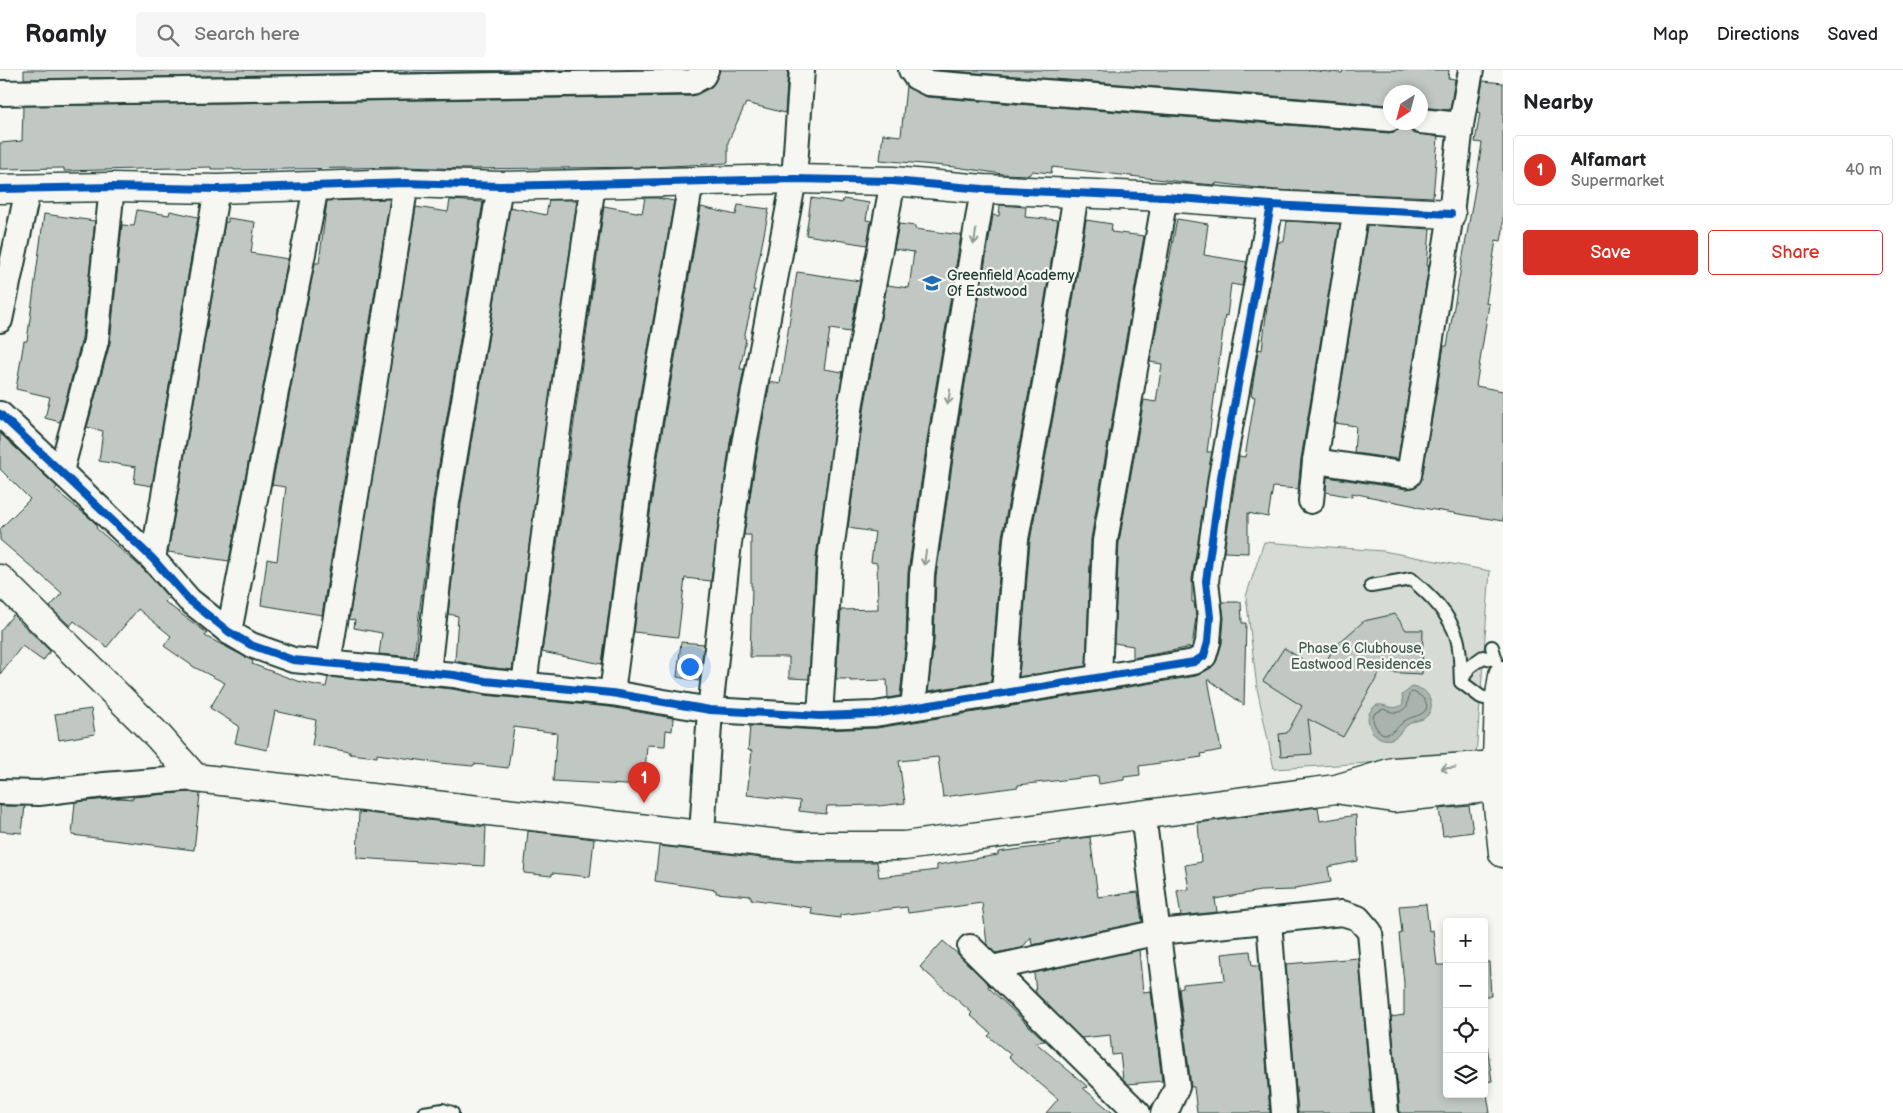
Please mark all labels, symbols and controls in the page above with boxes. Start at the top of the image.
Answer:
search box [136,12,486,57]
text: Roamly [25,20,106,49]
icon: search [154,21,182,49]
text: Search here [194,23,300,46]
text: Map [1653,24,1689,45]
text: Directions [1717,24,1799,45]
text: Saved [1827,24,1878,45]
north arrow [1383,85,1428,130]
text: Nearby [1523,90,1593,115]
text: Alfamart [1571,149,1646,172]
text: 1 [1537,161,1543,180]
text: 40 m [1845,161,1882,180]
text: Supermarket [1571,172,1664,191]
one-way arrow [970,228,980,244]
button: Save [1523,230,1698,275]
button: Share [1708,230,1883,275]
place label: Greenfield Academy Of Eastwood [947,267,1075,300]
school or university icon: Greenfield Academy Of Eastwood [921,272,943,294]
one-way arrow [943,389,953,405]
one-way arrow [919,549,929,565]
park label: Phase 6 Clubhouse, Eastwood Residences [1291,640,1431,673]
your location [677,654,703,680]
pin: 1 [628,762,660,803]
one-way arrow [1440,764,1456,773]
map controls [1443,918,1488,1098]
button: + [1443,918,1488,963]
button: − [1443,963,1488,1008]
button: locate [1443,1008,1488,1053]
button: layers [1443,1053,1488,1098]

